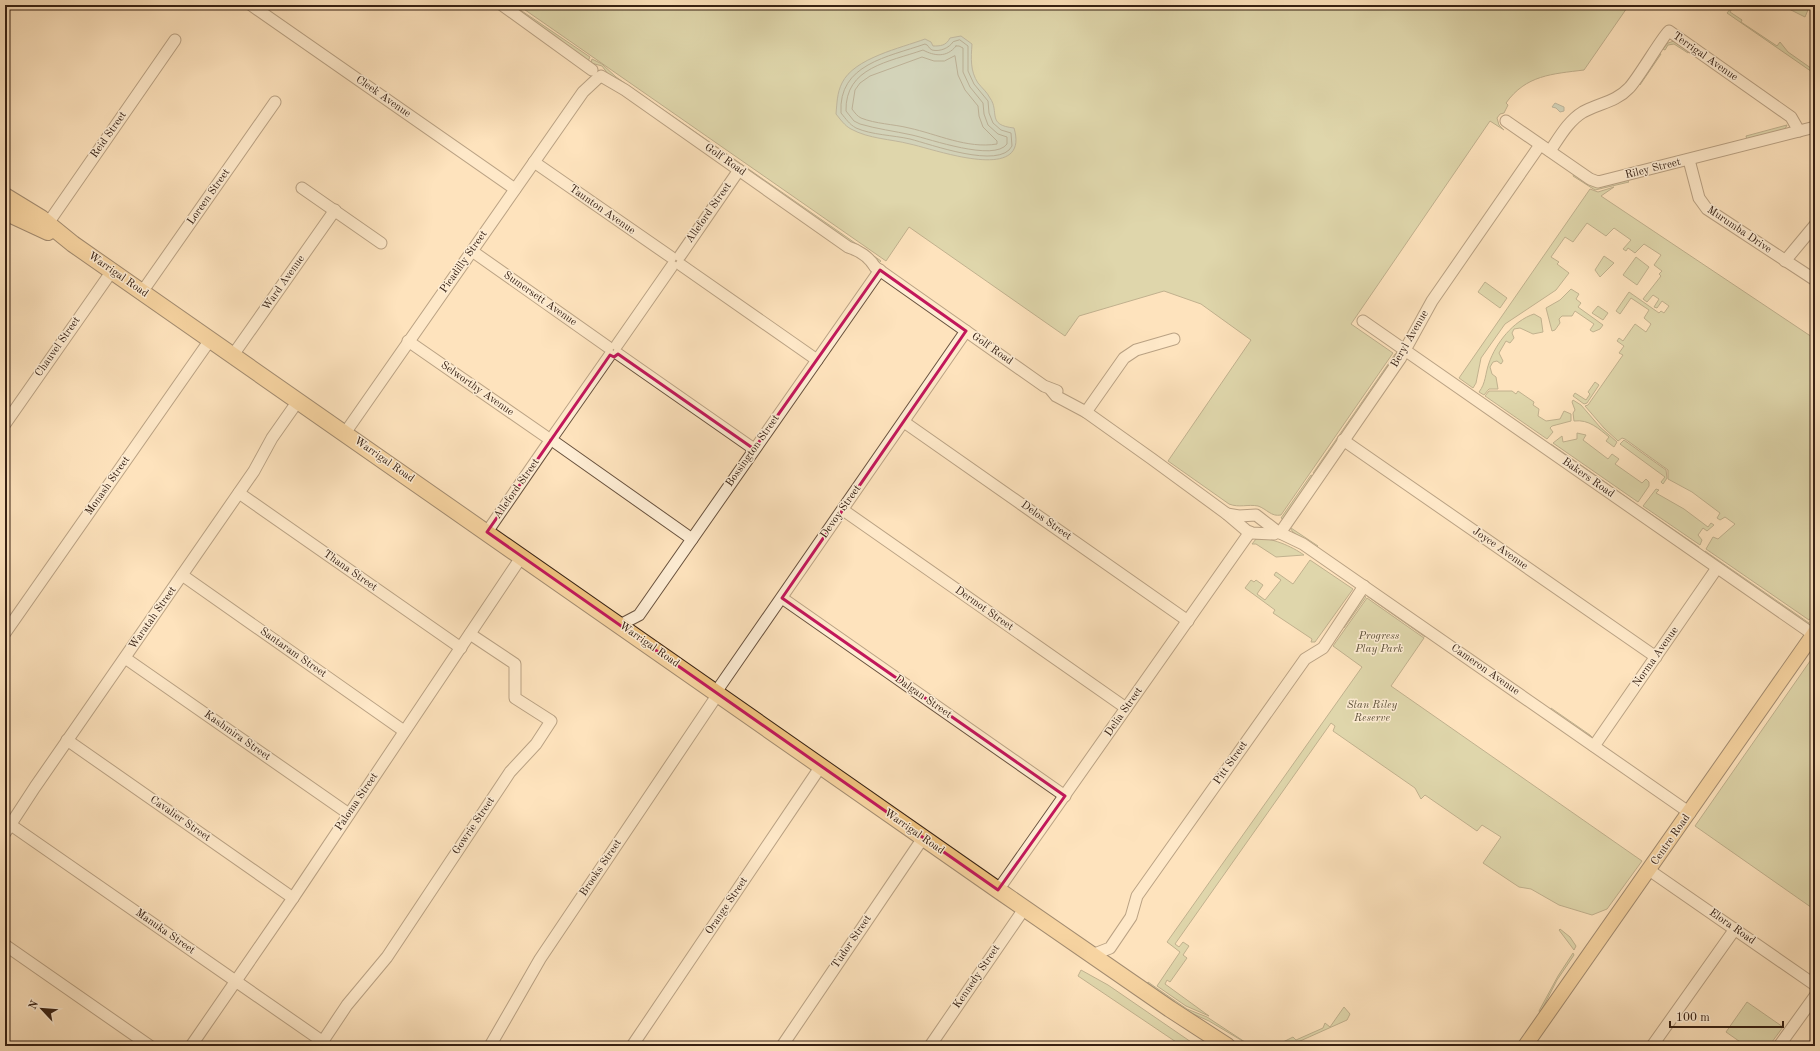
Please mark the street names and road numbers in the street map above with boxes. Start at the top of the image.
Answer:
street label: Terrigal Avenue [1671,31,1739,83]
street label: Cleek Avenue [354,74,412,120]
street label: Reid Street [89,110,129,160]
street label: Golf Road [702,142,748,178]
street label: Riley Street [1624,157,1682,181]
street label: Loreen Street [186,167,232,227]
street label: Alleford Street [684,181,734,245]
street label: Taunton Avenue [567,183,637,237]
street label: Murumba Drive [1705,205,1773,255]
street label: Picadilly Street [438,229,490,295]
street label: Warrigal Road [86,250,150,300]
street label: Ward Avenue [261,253,307,313]
street label: Sumersett Avenue [501,270,579,328]
street label: Beryl Avenue [1389,309,1431,369]
street label: Chauvel Street [33,315,83,379]
street label: Golf Road [969,331,1015,367]
street label: Selworthy Avenue [438,360,516,418]
street label: Bossington Street [724,413,782,489]
street label: Warrigal Road [352,435,416,485]
street label: Monash Street [84,454,132,517]
street label: Bakers Road [1560,456,1616,500]
street label: Alleford Street [492,457,542,521]
street label: Devoy Street [819,483,864,541]
street label: Delos Street [1019,500,1073,543]
street label: Joyce Avenue [1470,526,1530,572]
street label: Thana Street [321,548,379,594]
street label: Waratah Street [127,585,179,651]
street label: Dermot Street [953,585,1015,633]
street label: Warrigal Road [617,620,681,670]
street label: Norma Avenue [1631,625,1681,689]
street label: Santaram Street [258,626,328,680]
street label: Cameron Avenue [1449,642,1521,698]
street label: Dalgan Street [893,673,954,721]
street label: Delia Street [1103,685,1145,739]
street label: Kashmira Street [202,709,272,763]
street label: Pitt Street [1212,739,1250,787]
street label: Paloma Street [334,771,380,833]
street label: Cavalier Street [148,794,212,844]
street label: Gowrie Street [451,795,497,857]
street label: Warrigal Road [882,807,946,857]
street label: Centre Road [1649,812,1693,867]
street label: Brooks Street [578,838,624,898]
street label: Orange Street [704,875,750,937]
street label: Manuka Street [133,907,197,957]
street label: Elora Road [1707,907,1757,947]
street label: Tudor Street [830,913,874,971]
street label: Kennedy Street [952,943,1002,1011]

